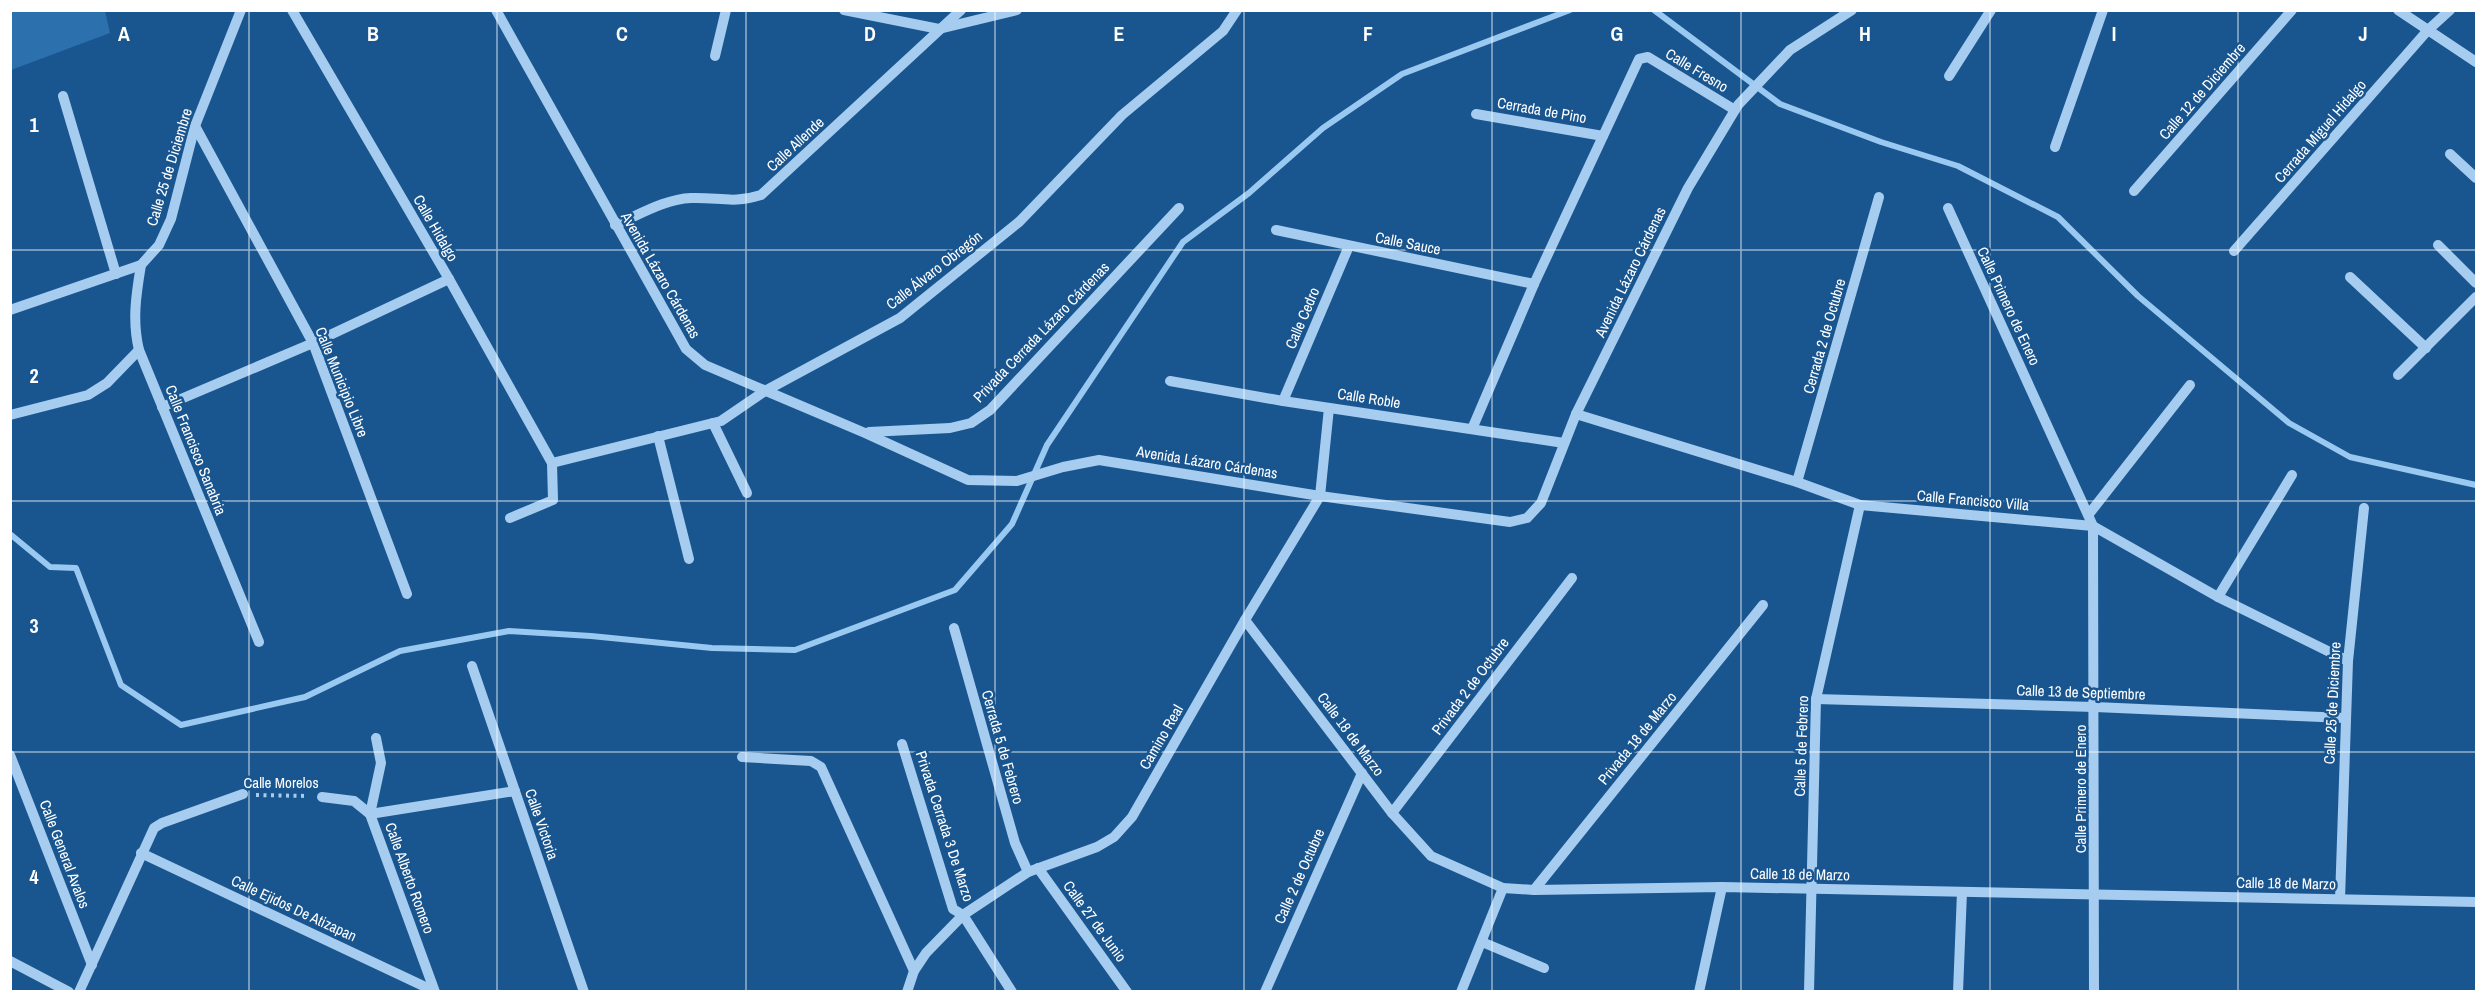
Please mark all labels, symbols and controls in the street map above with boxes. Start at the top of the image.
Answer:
text: A [118,20,130,47]
text: B [367,20,379,47]
text: C [616,20,628,47]
text: D [864,20,876,47]
text: E [1114,20,1125,47]
text: F [1363,20,1373,47]
text: G [1611,20,1623,47]
text: H [1859,20,1871,47]
text: I [2112,20,2116,47]
text: J [2358,20,2368,47]
street label: Calle 12 de Diciembre [2154,38,2250,144]
street label: Calle Fresno [1662,43,1732,97]
street label: Cerrada Miguel Hidalgo [2269,75,2371,187]
street label: Cerrada de Pino [1496,92,1588,128]
street label: Calle 25 de Diciembre [141,105,197,229]
text: 1 [29,111,39,138]
street label: Calle Allende [762,112,829,176]
street label: Calle Hidalgo [408,191,464,265]
street label: Avenida Lázaro Cárdenas [1589,203,1671,342]
street label: Avenida Lázaro Cárdenas [616,207,706,342]
street label: Calle Álvaro Obregón [881,226,987,314]
street label: Calle Sauce [1373,226,1443,260]
street label: Calle Primero de Enero [1972,243,2046,369]
street label: Privada Cerrada Lázaro Cárdenas [968,257,1114,407]
street label: Cerrada 2 de Octubre [1798,276,1851,396]
street label: Calle Cedro [1280,284,1324,352]
street label: Calle Municipio Libre [310,324,374,440]
text: 2 [29,362,39,389]
street label: Calle Francisco Sanabria [160,382,232,518]
street label: Calle Roble [1336,383,1402,413]
street label: Avenida Lázaro Cárdenas [1134,440,1279,484]
street label: Calle Francisco Villa [1916,485,2030,515]
text: 3 [29,612,39,639]
street label: Privada 2 de Octubre [1426,633,1514,739]
street label: Calle 25 de Diciembre [2318,641,2346,765]
street label: Calle 13 de Septiembre [2016,679,2146,705]
street label: Privada 18 de Marzo [1593,687,1681,789]
street label: Cerrada 5 de Febrero [977,688,1029,807]
street label: Calle 18 de Marzo [1313,688,1390,780]
street label: Calle 5 de Febrero [1789,695,1813,797]
street label: Camino Real [1134,701,1188,773]
street label: Calle Primero de Enero [2070,725,2091,853]
street label: Privada Cerrada 3 De Marzo [911,748,979,904]
street label: Calle Morelos [243,772,319,793]
street label: Calle Victoria [520,786,564,862]
street label: Calle General Avalos [35,797,95,911]
street label: Calle Alberto Romero [380,819,440,937]
street label: Calle 2 de Octubre [1269,825,1330,927]
text: 4 [29,863,39,890]
street label: Calle 18 de Marzo [1750,863,1850,885]
street label: Calle Ejidos De Atizapan [228,870,360,946]
street label: Calle 18 de Marzo [2236,872,2336,894]
street label: Calle 27 de Junio [1058,876,1132,966]

